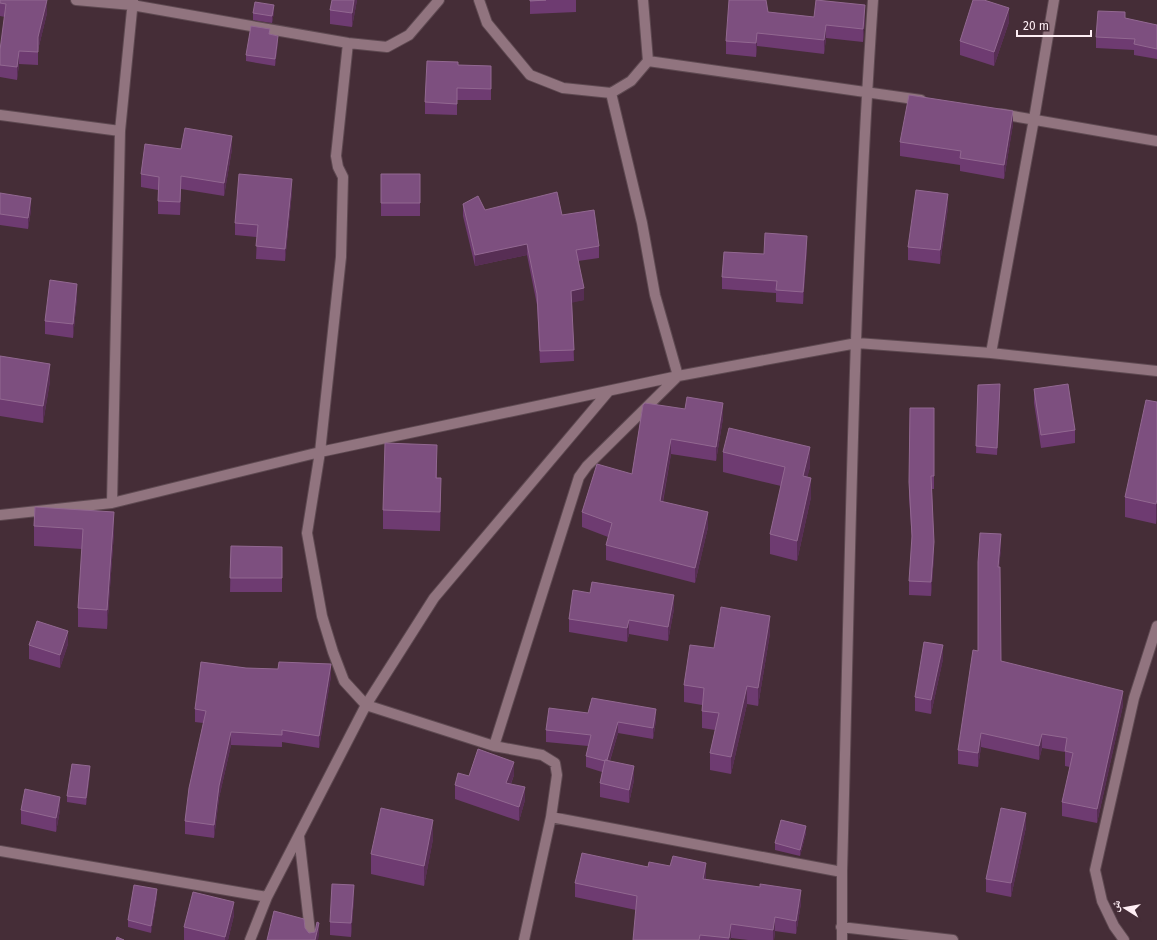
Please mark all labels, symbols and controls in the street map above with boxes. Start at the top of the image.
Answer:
scale bar [1017,12,1091,38]
text: 20 m [1023,19,1049,33]
north arrow [1105,888,1145,928]
text: ش [1108,899,1124,913]

